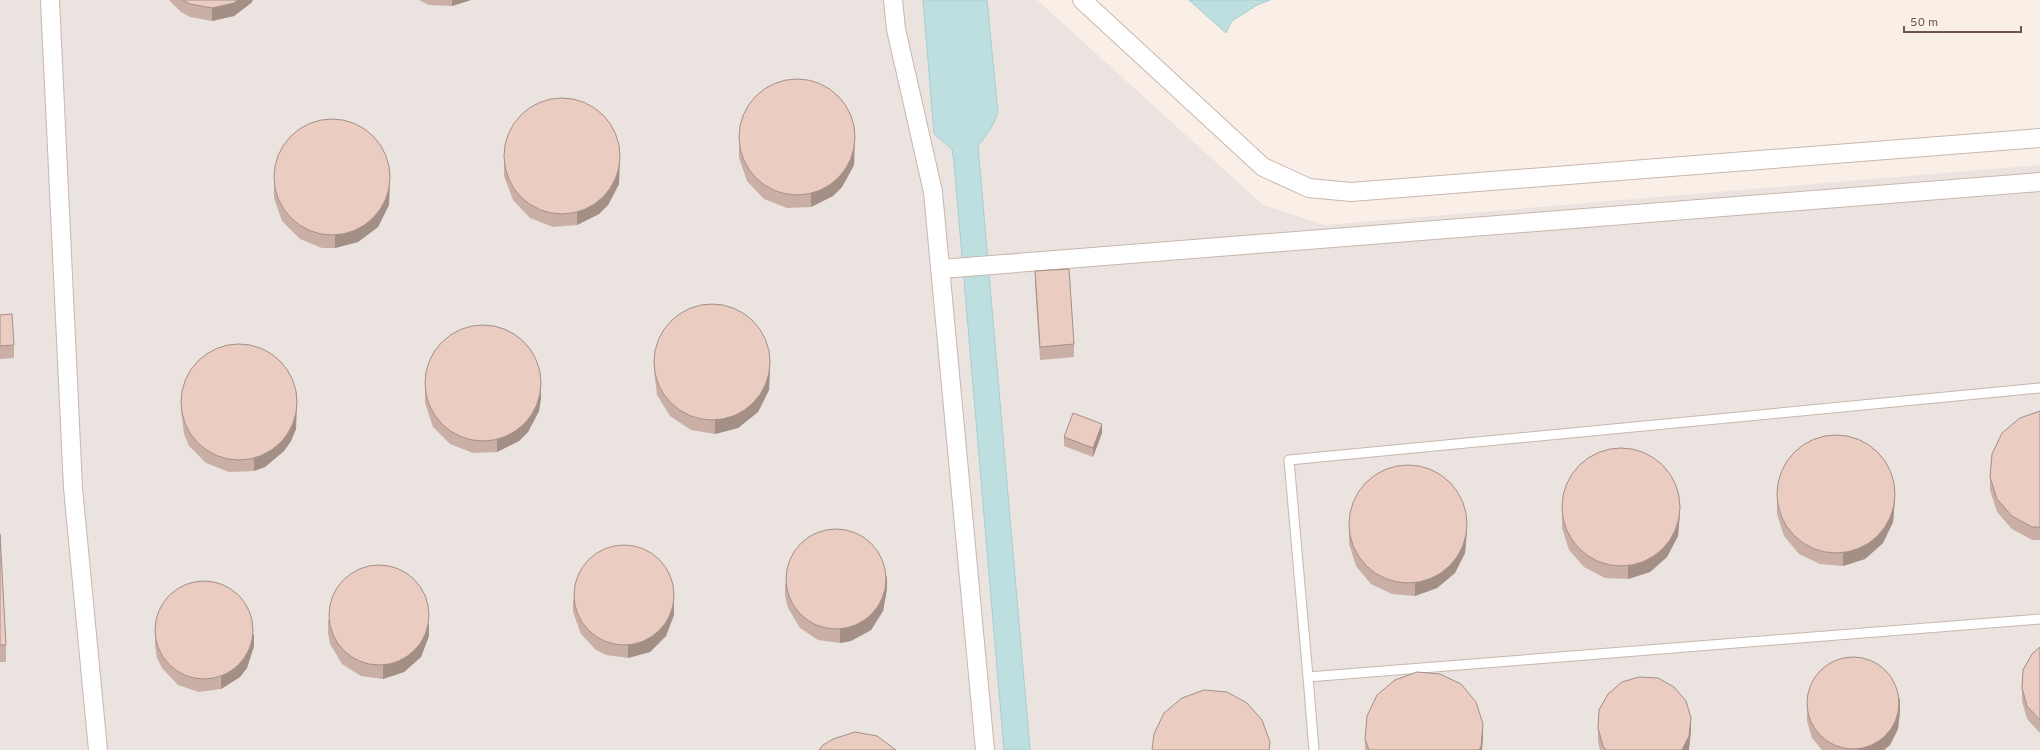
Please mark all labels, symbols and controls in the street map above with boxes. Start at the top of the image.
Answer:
scale bar [1904,8,2021,34]
text: 50 m [1910,15,1938,31]

